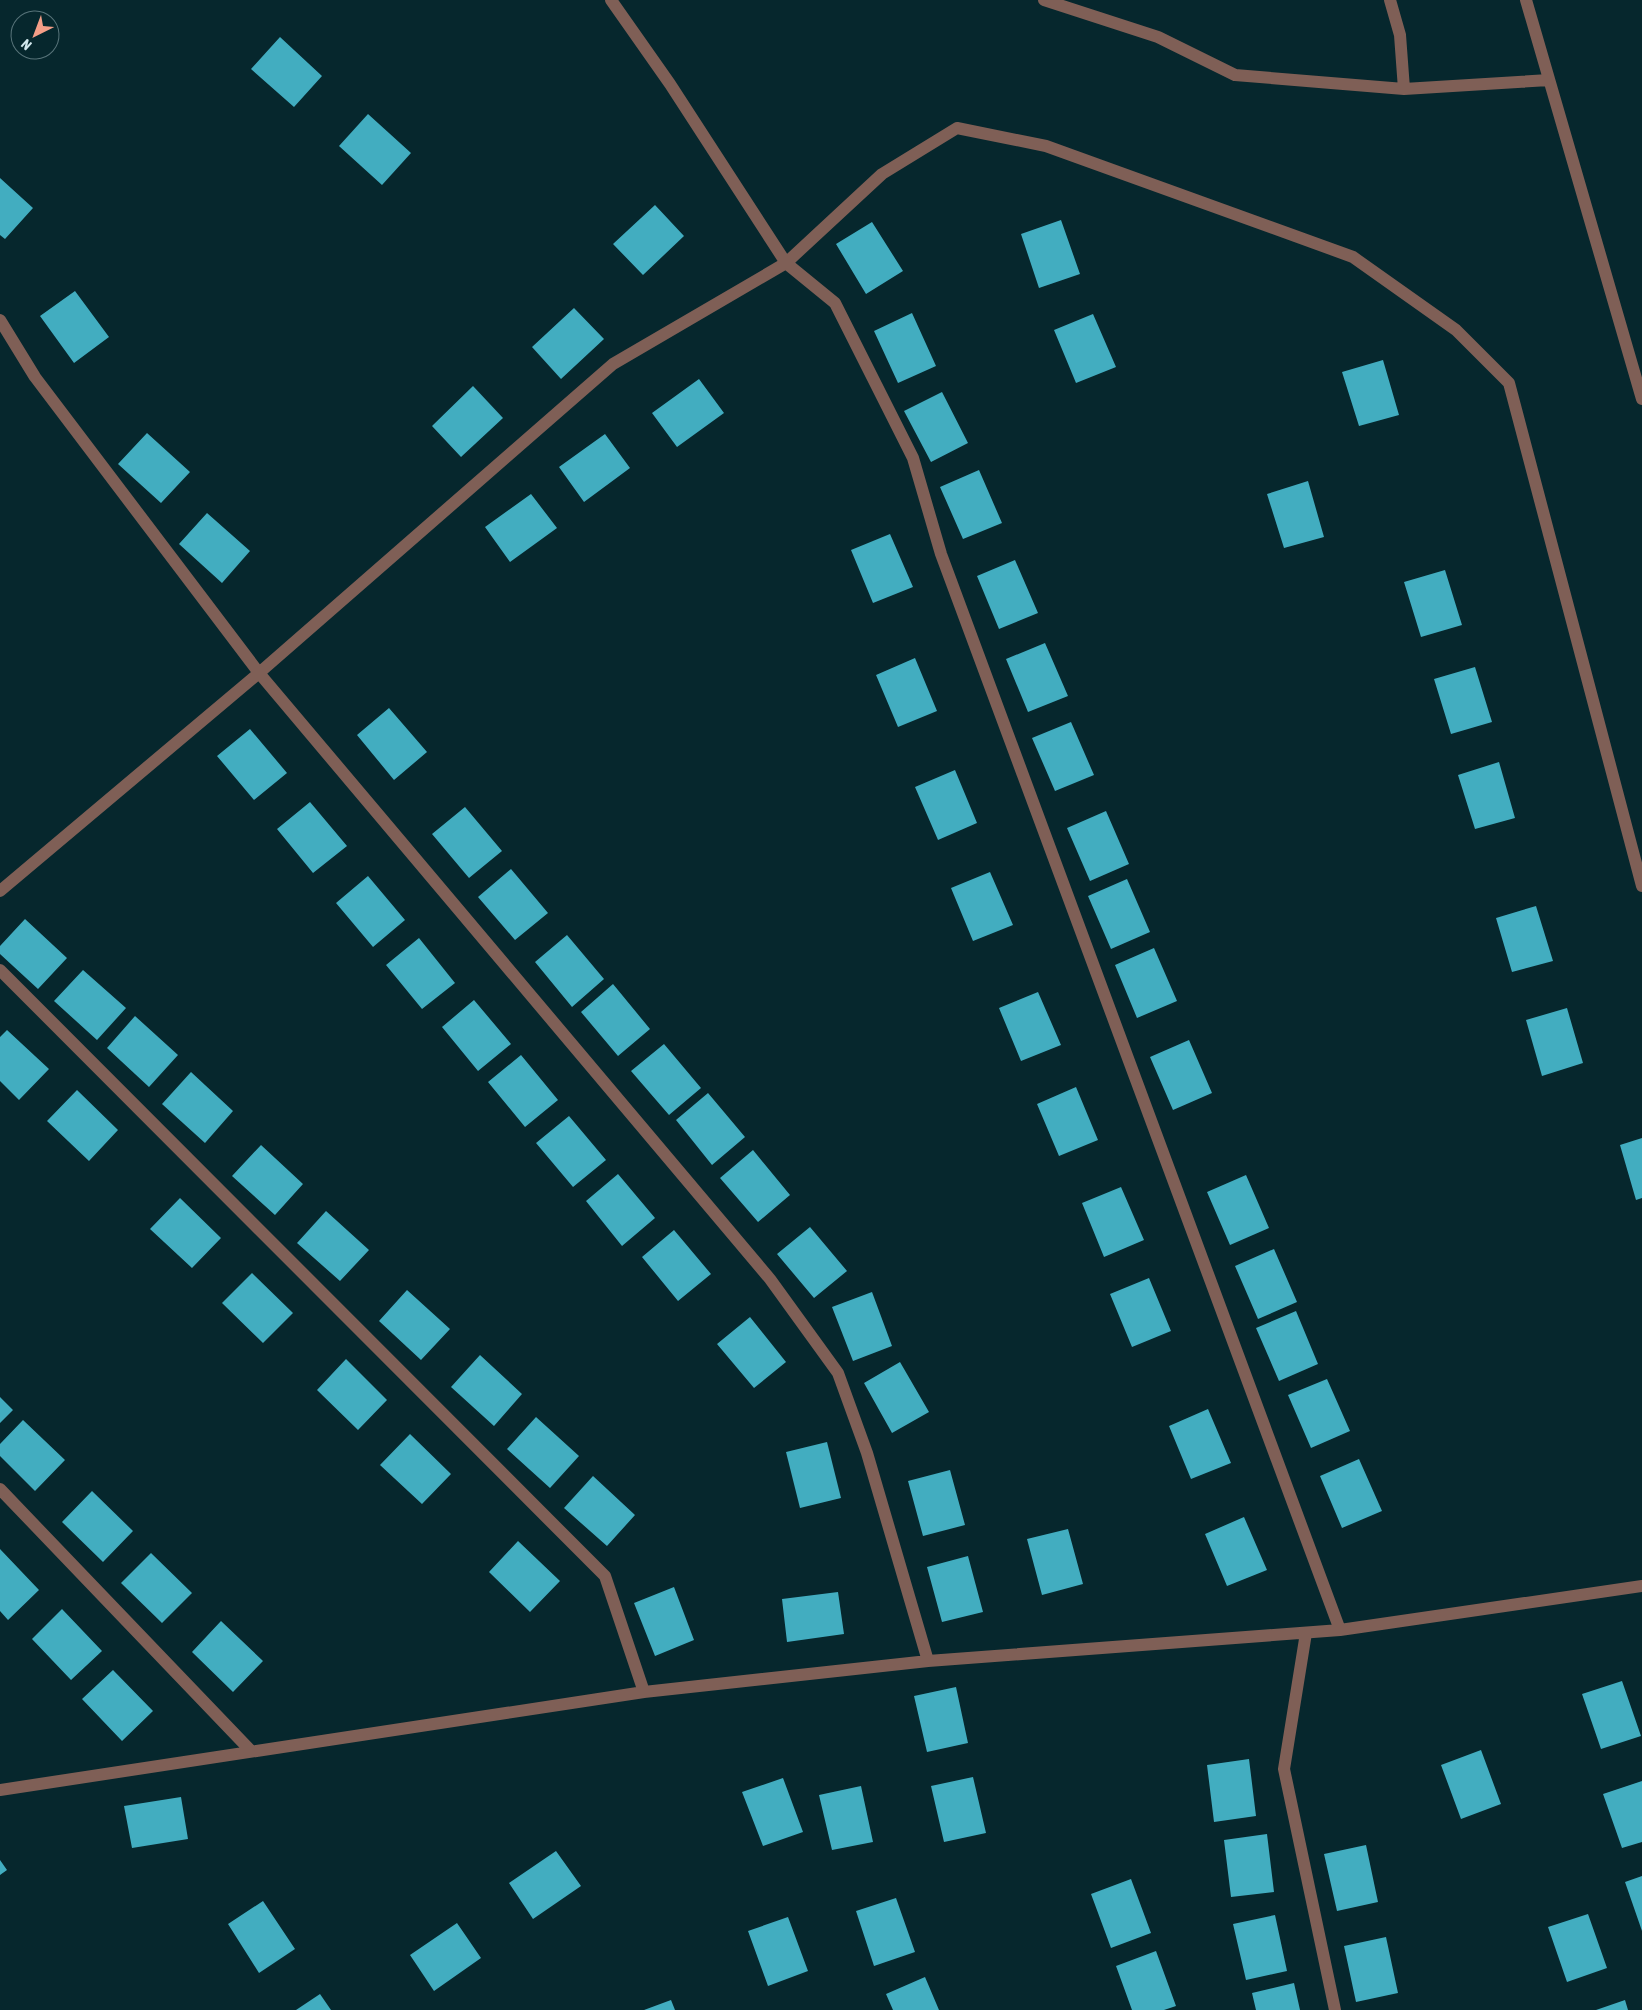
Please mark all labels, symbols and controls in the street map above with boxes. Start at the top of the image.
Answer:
north arrow [10,10,60,60]
text: N [18,36,35,53]

